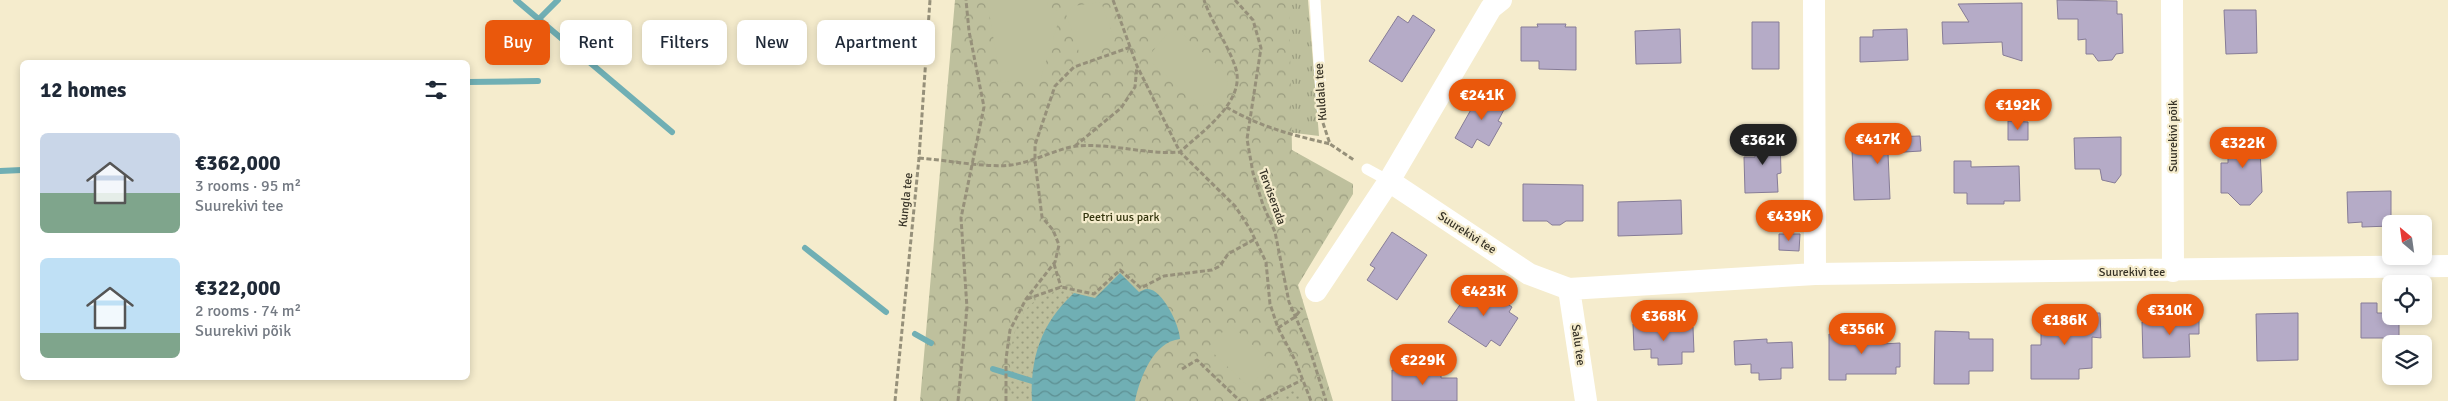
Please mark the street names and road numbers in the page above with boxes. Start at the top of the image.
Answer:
street label: Kuldala tee [1312,63,1330,121]
street label: Suurekivi põik [2166,100,2181,172]
street label: Terviserada [1255,167,1289,227]
street label: Kungla tee [896,172,916,228]
street label: Suurekivi tee [1435,209,1499,257]
street label: Suurekivi tee [2099,265,2165,280]
street label: Salu tee [1568,323,1588,367]

